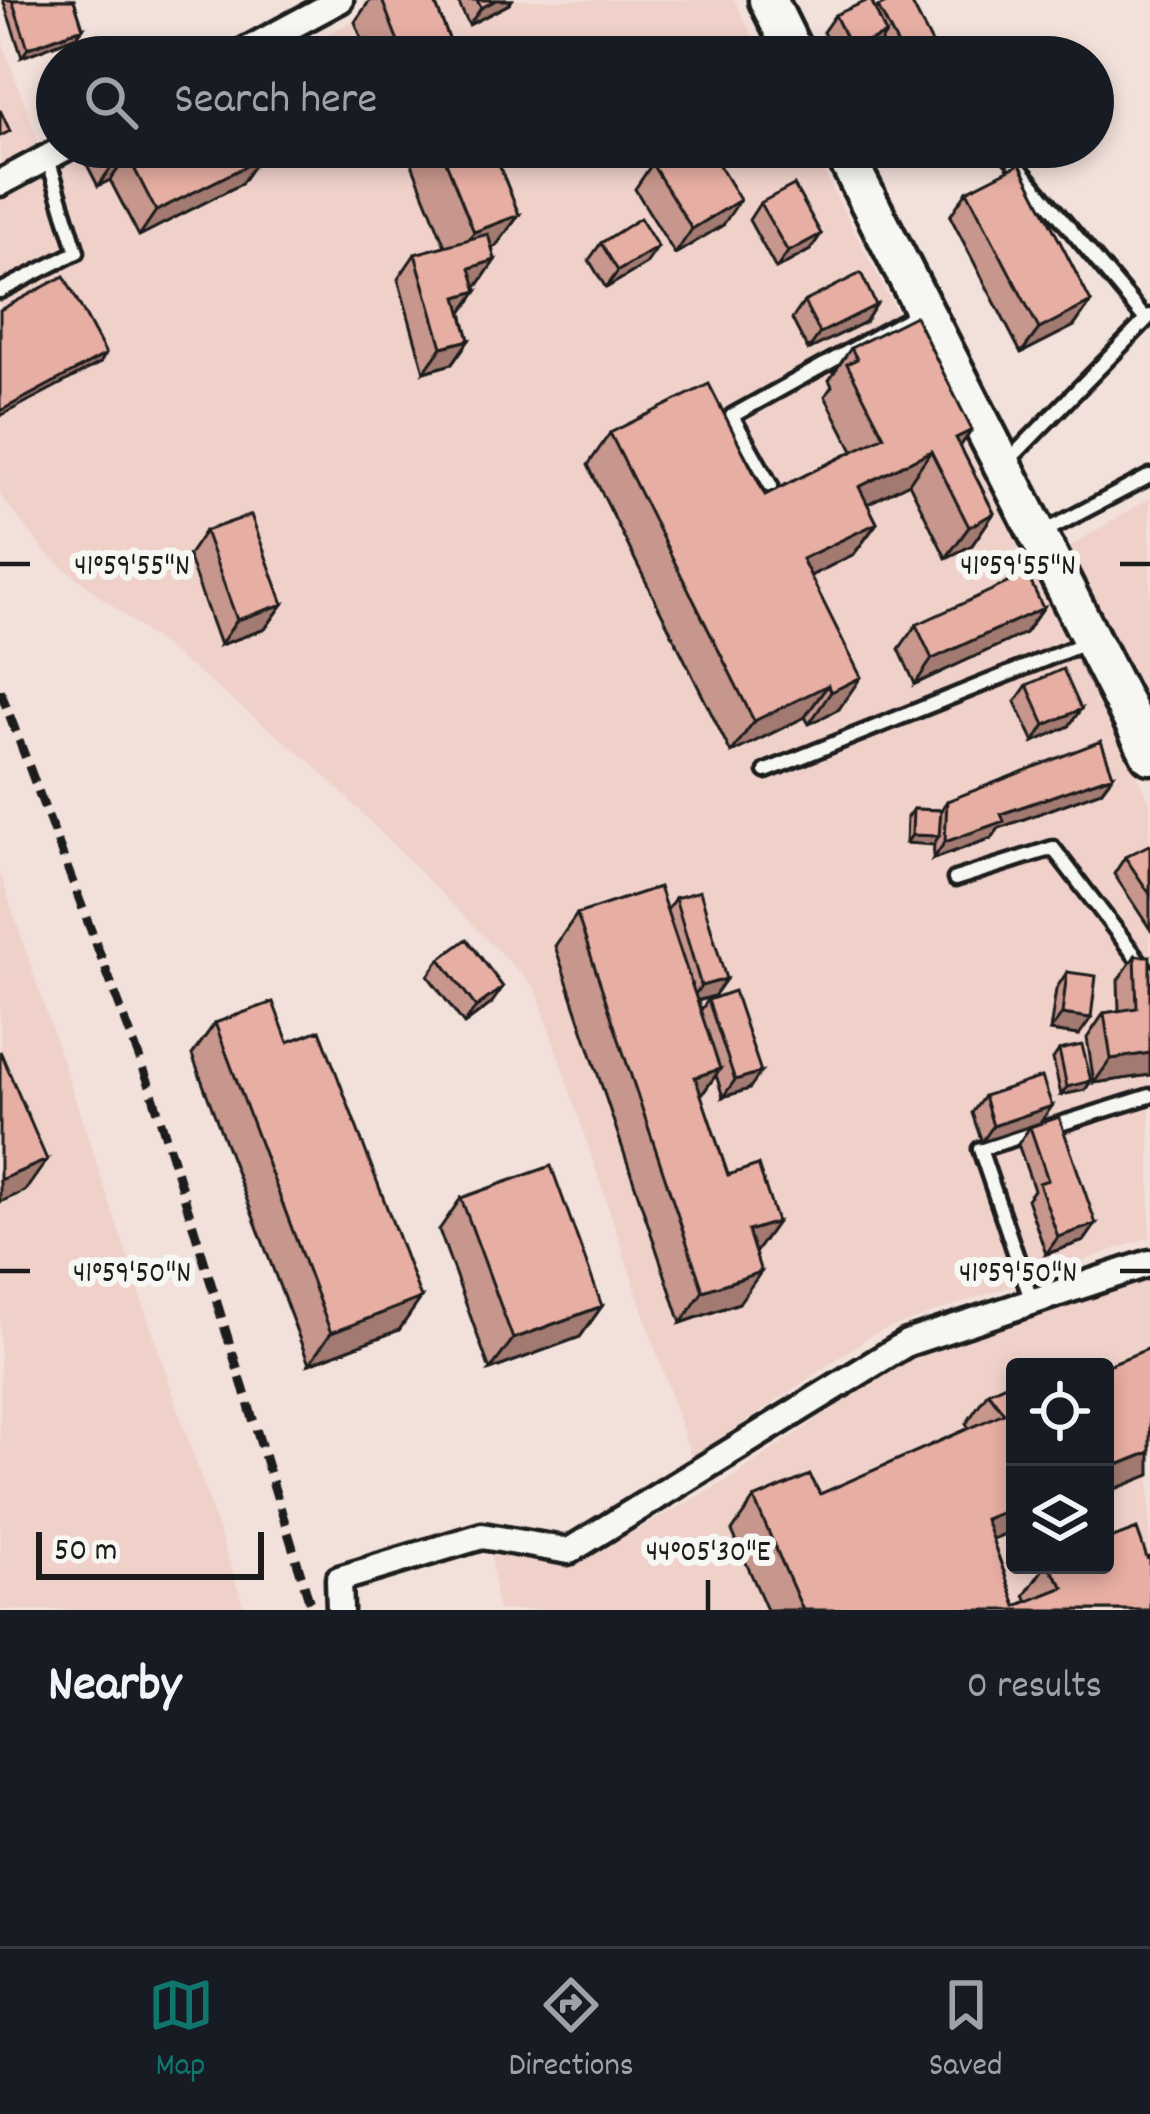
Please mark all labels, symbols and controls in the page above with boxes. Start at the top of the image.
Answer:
search box [36,36,1114,168]
icon: search [78,69,144,135]
text: Search here [174,70,377,134]
text: 41°59'55"N [74,547,190,590]
text: 41°59'55"N [960,547,1076,590]
text: 41°59'50"N [73,1254,191,1297]
text: 41°59'50"N [959,1254,1077,1297]
map controls [1006,1358,1114,1574]
button: locate [1006,1358,1114,1466]
button: layers [1006,1466,1114,1574]
scale bar [36,1526,264,1579]
text: 50 m [54,1529,118,1576]
text: 44°05'30"E [646,1533,771,1576]
text: Nearby [48,1652,181,1724]
text: 0 results [967,1661,1102,1716]
tab: Map [148,1972,214,2091]
tab: Directions [509,1972,634,2091]
tab: Saved [929,1972,1002,2091]

